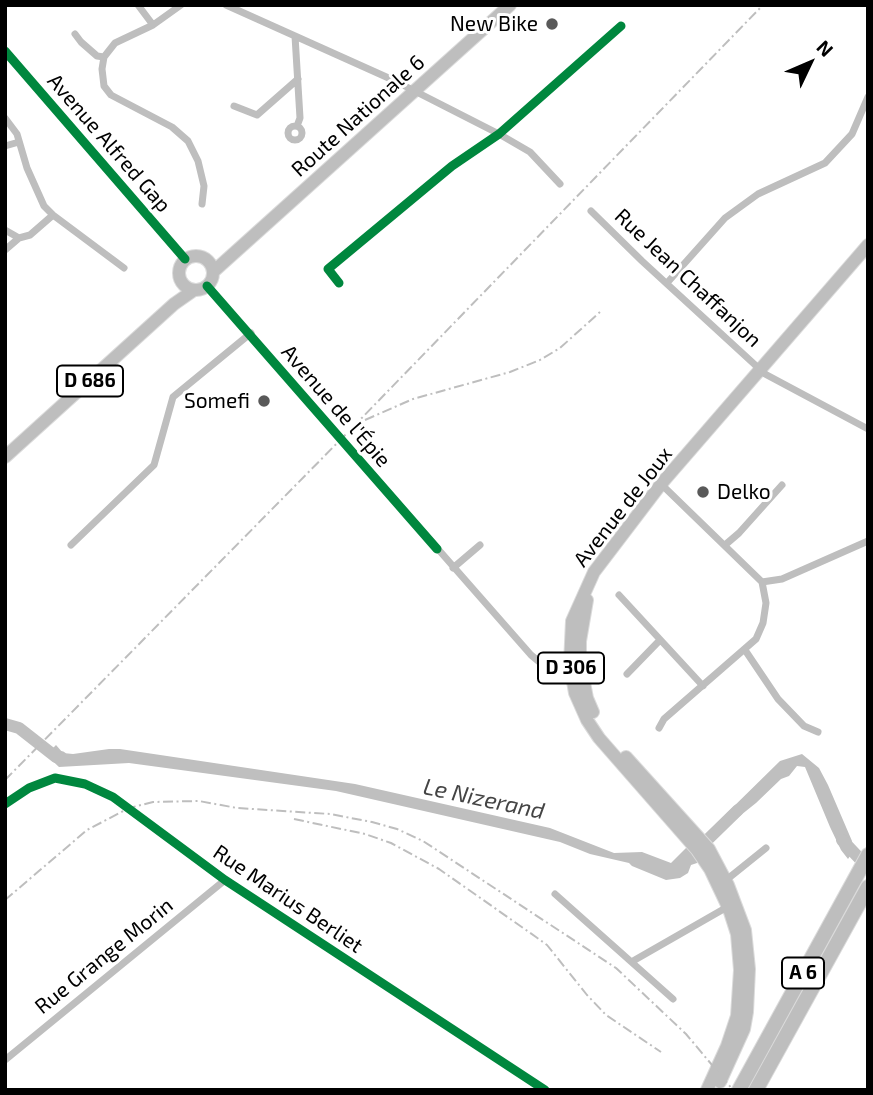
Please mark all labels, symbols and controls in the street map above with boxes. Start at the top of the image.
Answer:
place label: New Bike [450,11,538,37]
marker: New Bike [544,16,560,32]
north arrow [775,28,845,98]
text: N [812,35,839,61]
street label: Route Nationale 6 [286,50,430,182]
street label: Avenue Alfred Gap [42,69,176,217]
street label: Rue Jean Chaffanjon [609,203,767,353]
street label: Avenue de l'Épie [276,340,396,472]
road number: D 686 [57,366,123,396]
place label: Somefi [184,388,250,414]
marker: Somefi [256,393,272,409]
street label: Avenue de Joux [568,442,678,572]
place label: Delko [717,479,771,505]
marker: Delko [695,484,711,500]
road number: D 306 [538,652,604,684]
water label: Le Nizerand [421,773,547,825]
street label: Rue Marius Berliet [208,840,368,958]
street label: Rue Grange Morin [30,893,178,1019]
road number: A 6 [782,958,824,988]

